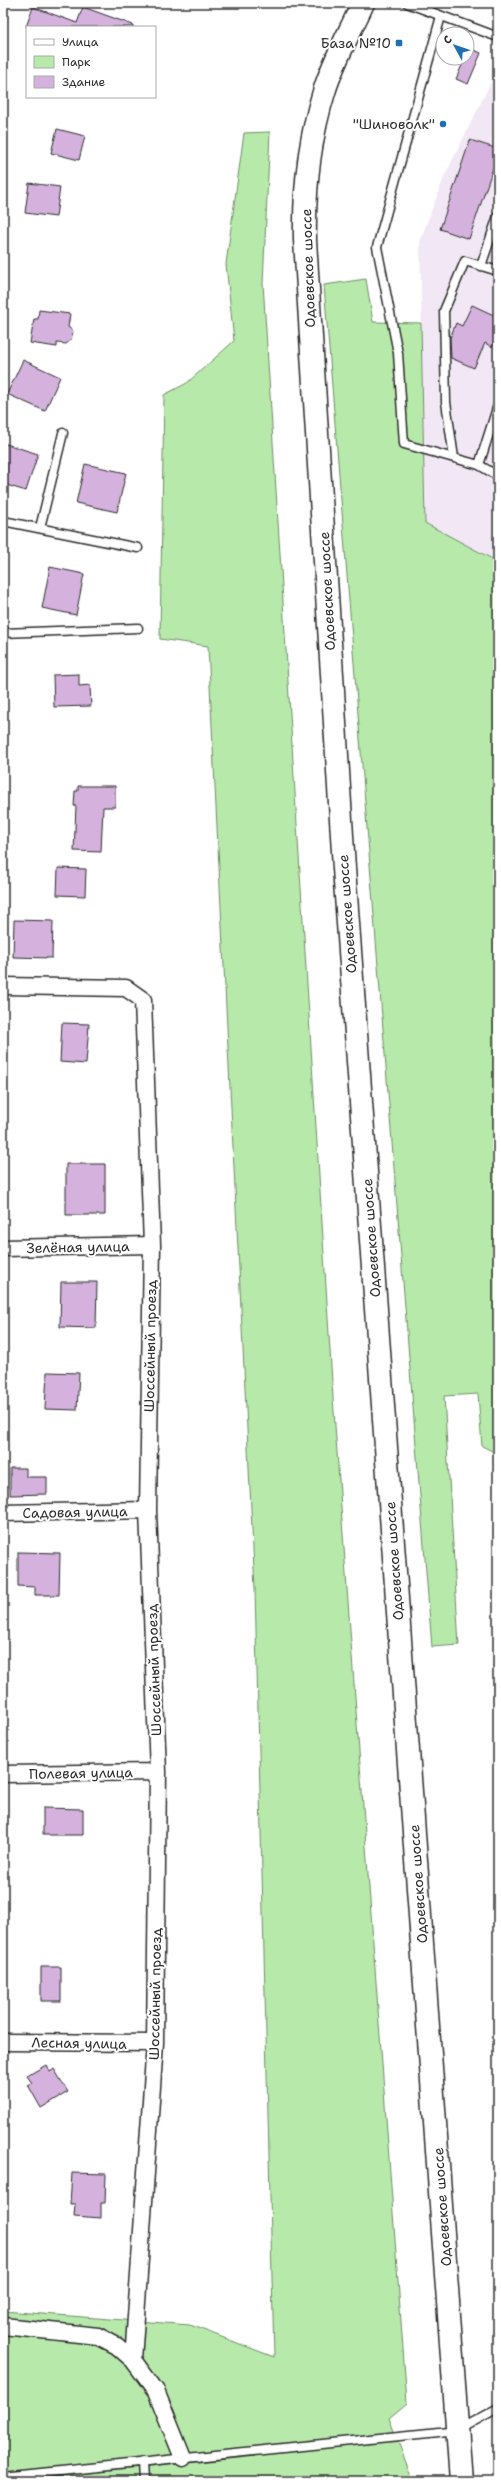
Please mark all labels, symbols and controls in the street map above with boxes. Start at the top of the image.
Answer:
legend [26,26,156,98]
north arrow [435,26,475,66]
text: С [440,32,456,47]
text: Улица [62,34,99,50]
place label: База №10 [321,34,391,52]
marker: База №10 [394,38,404,48]
text: Парк [62,54,91,70]
text: Здание [62,74,106,90]
place label: "Шиноволк" [353,115,435,133]
marker: "Шиноволк" [438,119,448,129]
street label: Одоевское шоссе [297,208,319,328]
street label: Одоевское шоссе [315,531,339,651]
street label: Одоевское шоссе [334,854,360,974]
street label: Одоевское шоссе [358,1178,384,1298]
street label: Зелёная улица [26,1237,130,1257]
street label: Шоссейный проезд [140,1279,160,1412]
street label: Одоевское шоссе [381,1501,407,1621]
street label: Садовая улица [22,1502,128,1522]
street label: Шоссейный проезд [143,1603,165,1737]
street label: Полевая улица [29,1763,133,1783]
street label: Одоевское шоссе [405,1824,431,1944]
street label: Шоссейный проезд [145,1927,165,2060]
street label: Лесная улица [31,2033,127,2053]
street label: Одоевское шоссе [429,2147,455,2267]

